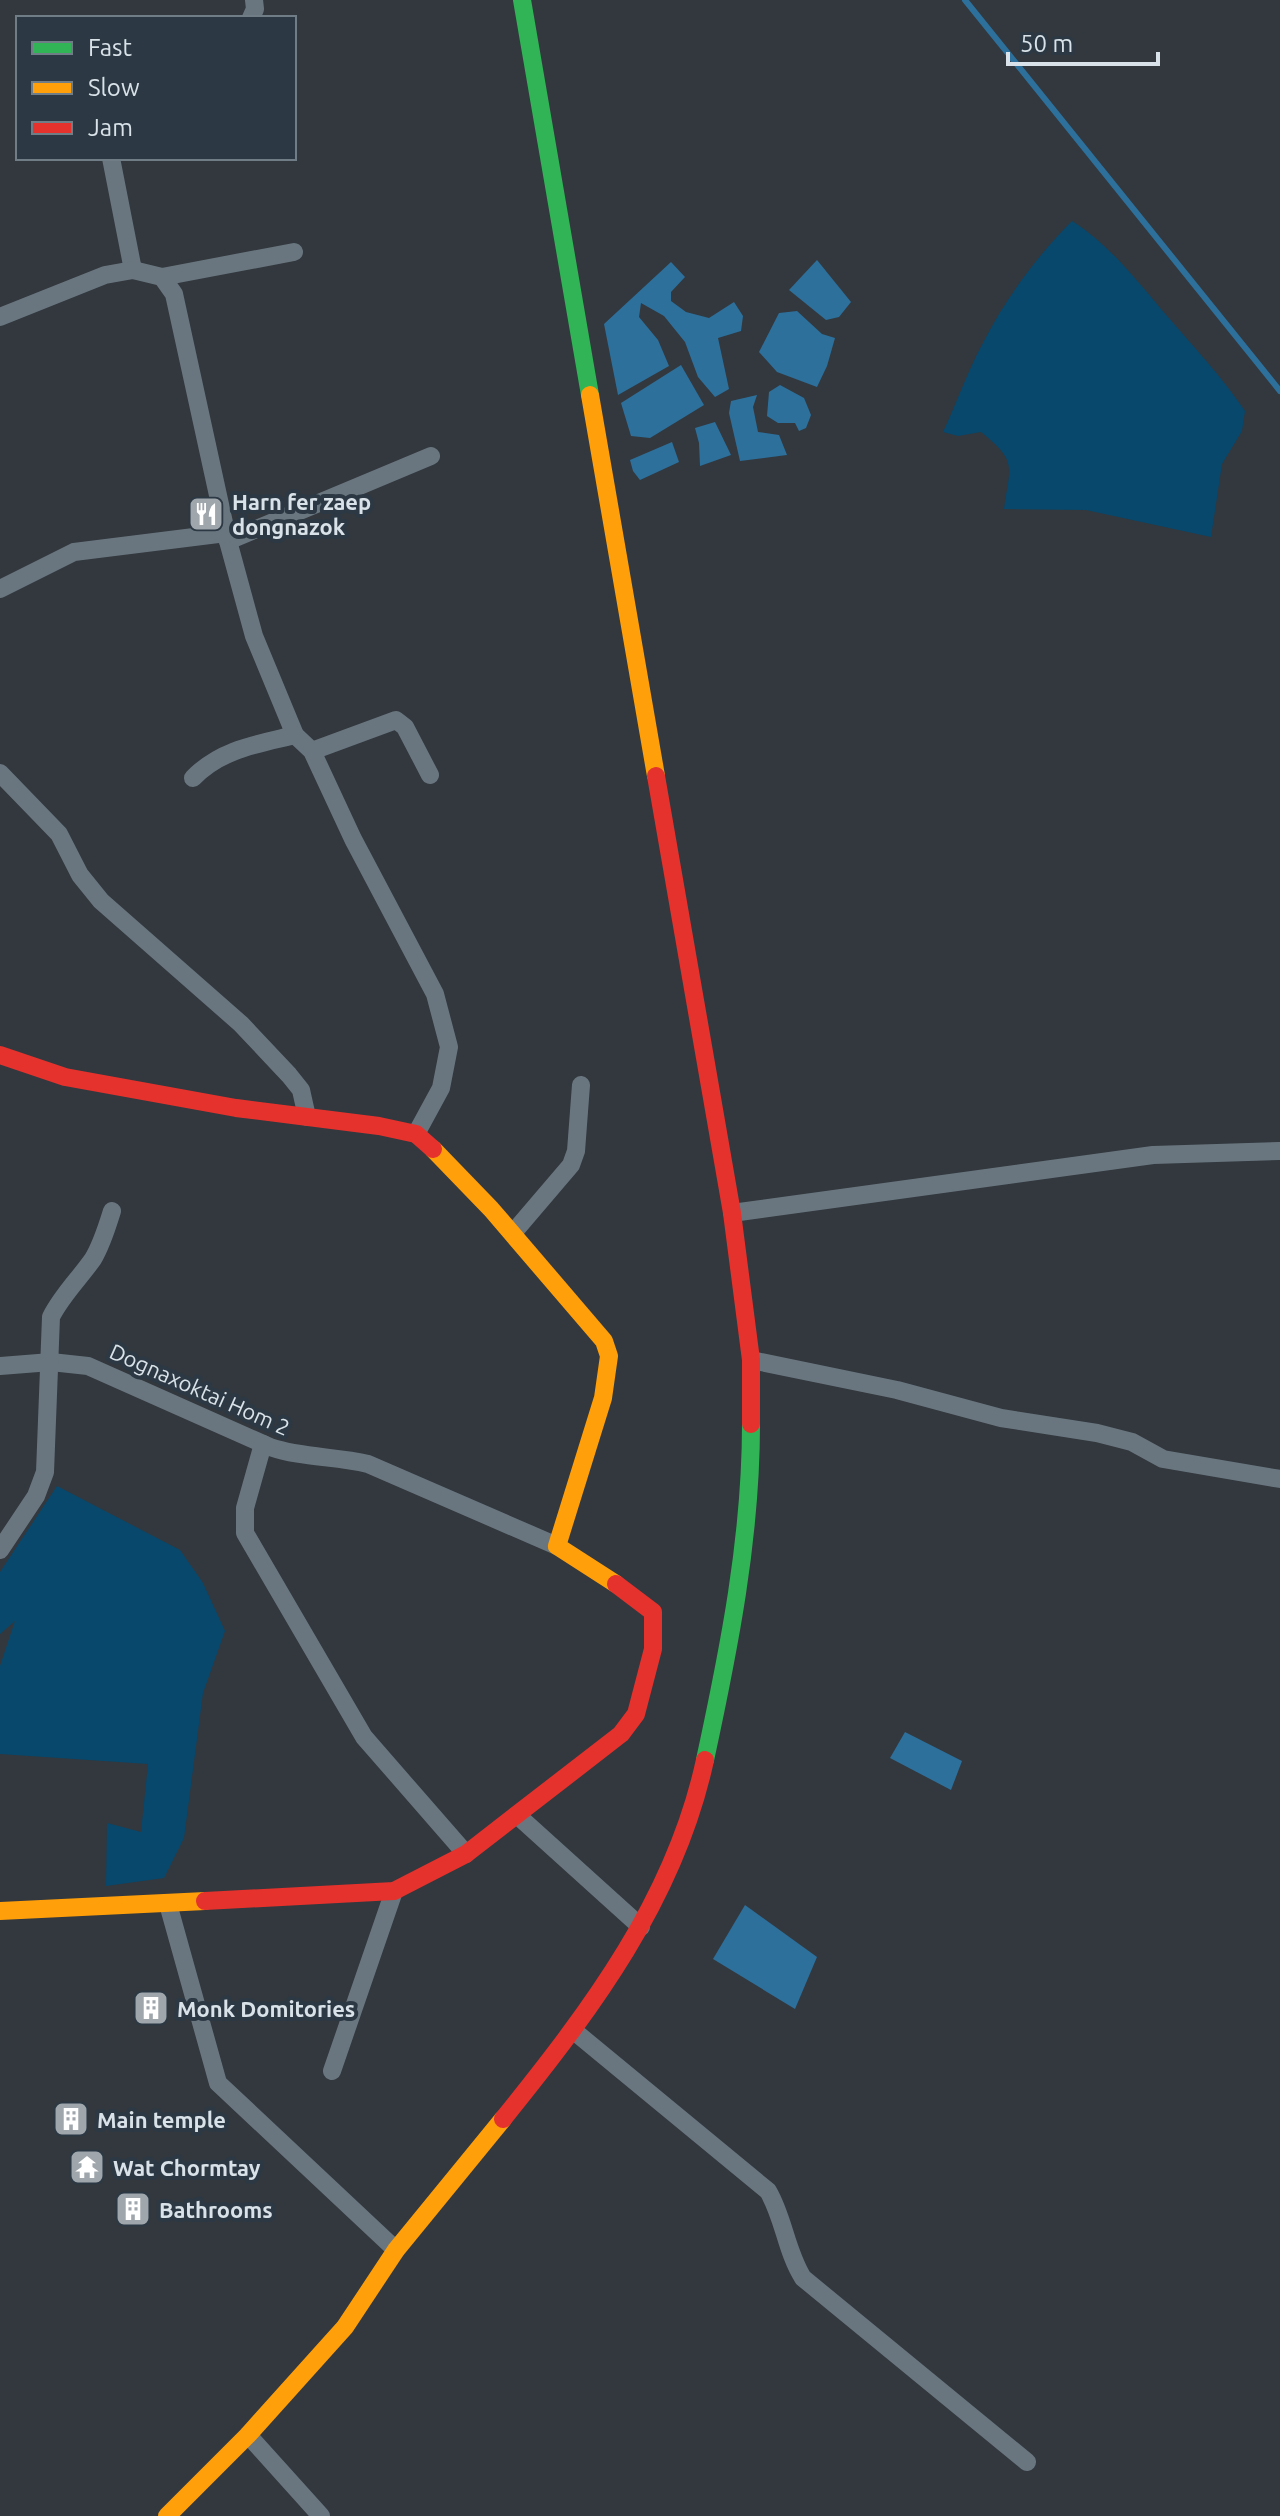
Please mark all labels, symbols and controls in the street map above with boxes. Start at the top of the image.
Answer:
legend [16,16,296,160]
scale bar [1008,16,1158,66]
text: 50 m [1020,30,1073,57]
text: Fast [88,34,132,61]
text: Slow [88,74,140,101]
text: Jam [88,114,133,141]
place label: Harn fer zaep dongnazok [232,489,371,539]
restaurant icon: Harn fer zaep dongnazok [187,495,225,533]
street label: Dognaxoktai Hom 2 [106,1338,294,1440]
building icon: Monk Domitories [132,1989,170,2027]
place label: Monk Domitories [177,1996,355,2021]
building icon: Main temple [52,2100,90,2138]
place label: Main temple [97,2107,226,2132]
temple icon: Wat Chormtay [68,2148,106,2186]
place label: Wat Chormtay [113,2155,261,2180]
building icon: Bathrooms [114,2190,152,2228]
place label: Bathrooms [159,2197,273,2222]

